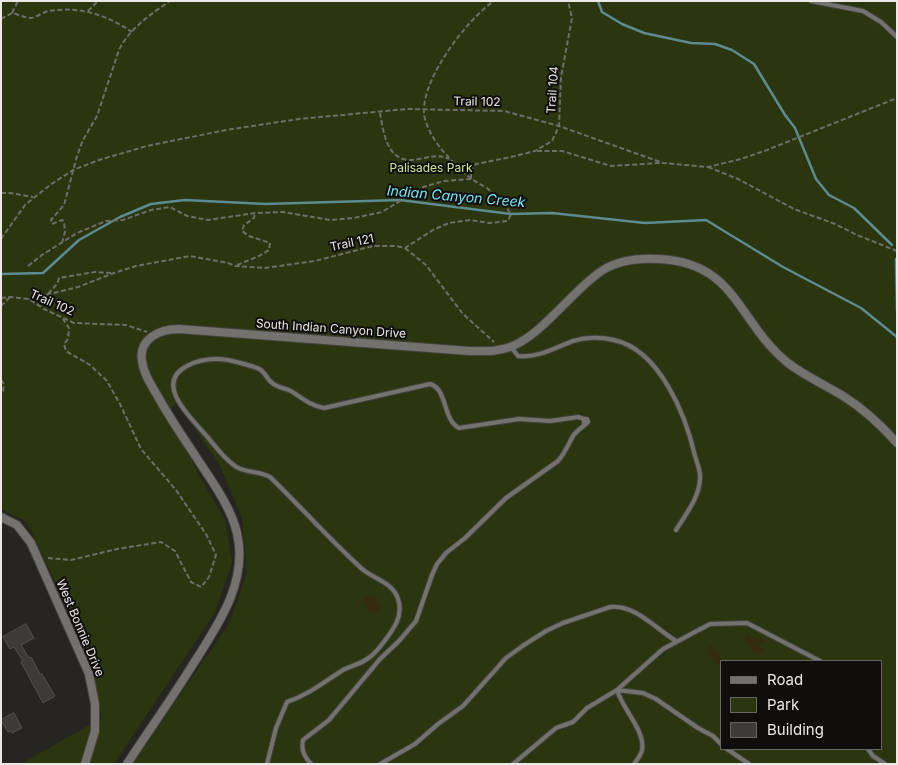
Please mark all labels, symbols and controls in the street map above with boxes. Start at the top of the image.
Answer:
street label: Trail 104 [544,66,562,114]
street label: Trail 102 [453,94,501,110]
park label: Palisades Park [389,161,473,175]
water label: Indian Canyon Creek [386,183,526,211]
street label: Trail 121 [329,231,375,255]
street label: Trail 102 [27,287,77,319]
street label: South Indian Canyon Drive [255,317,407,341]
street label: West Bonnie Drive [53,577,107,679]
legend [720,660,883,750]
text: Road [767,670,803,689]
text: Park [767,695,799,714]
text: Building [767,720,824,739]

